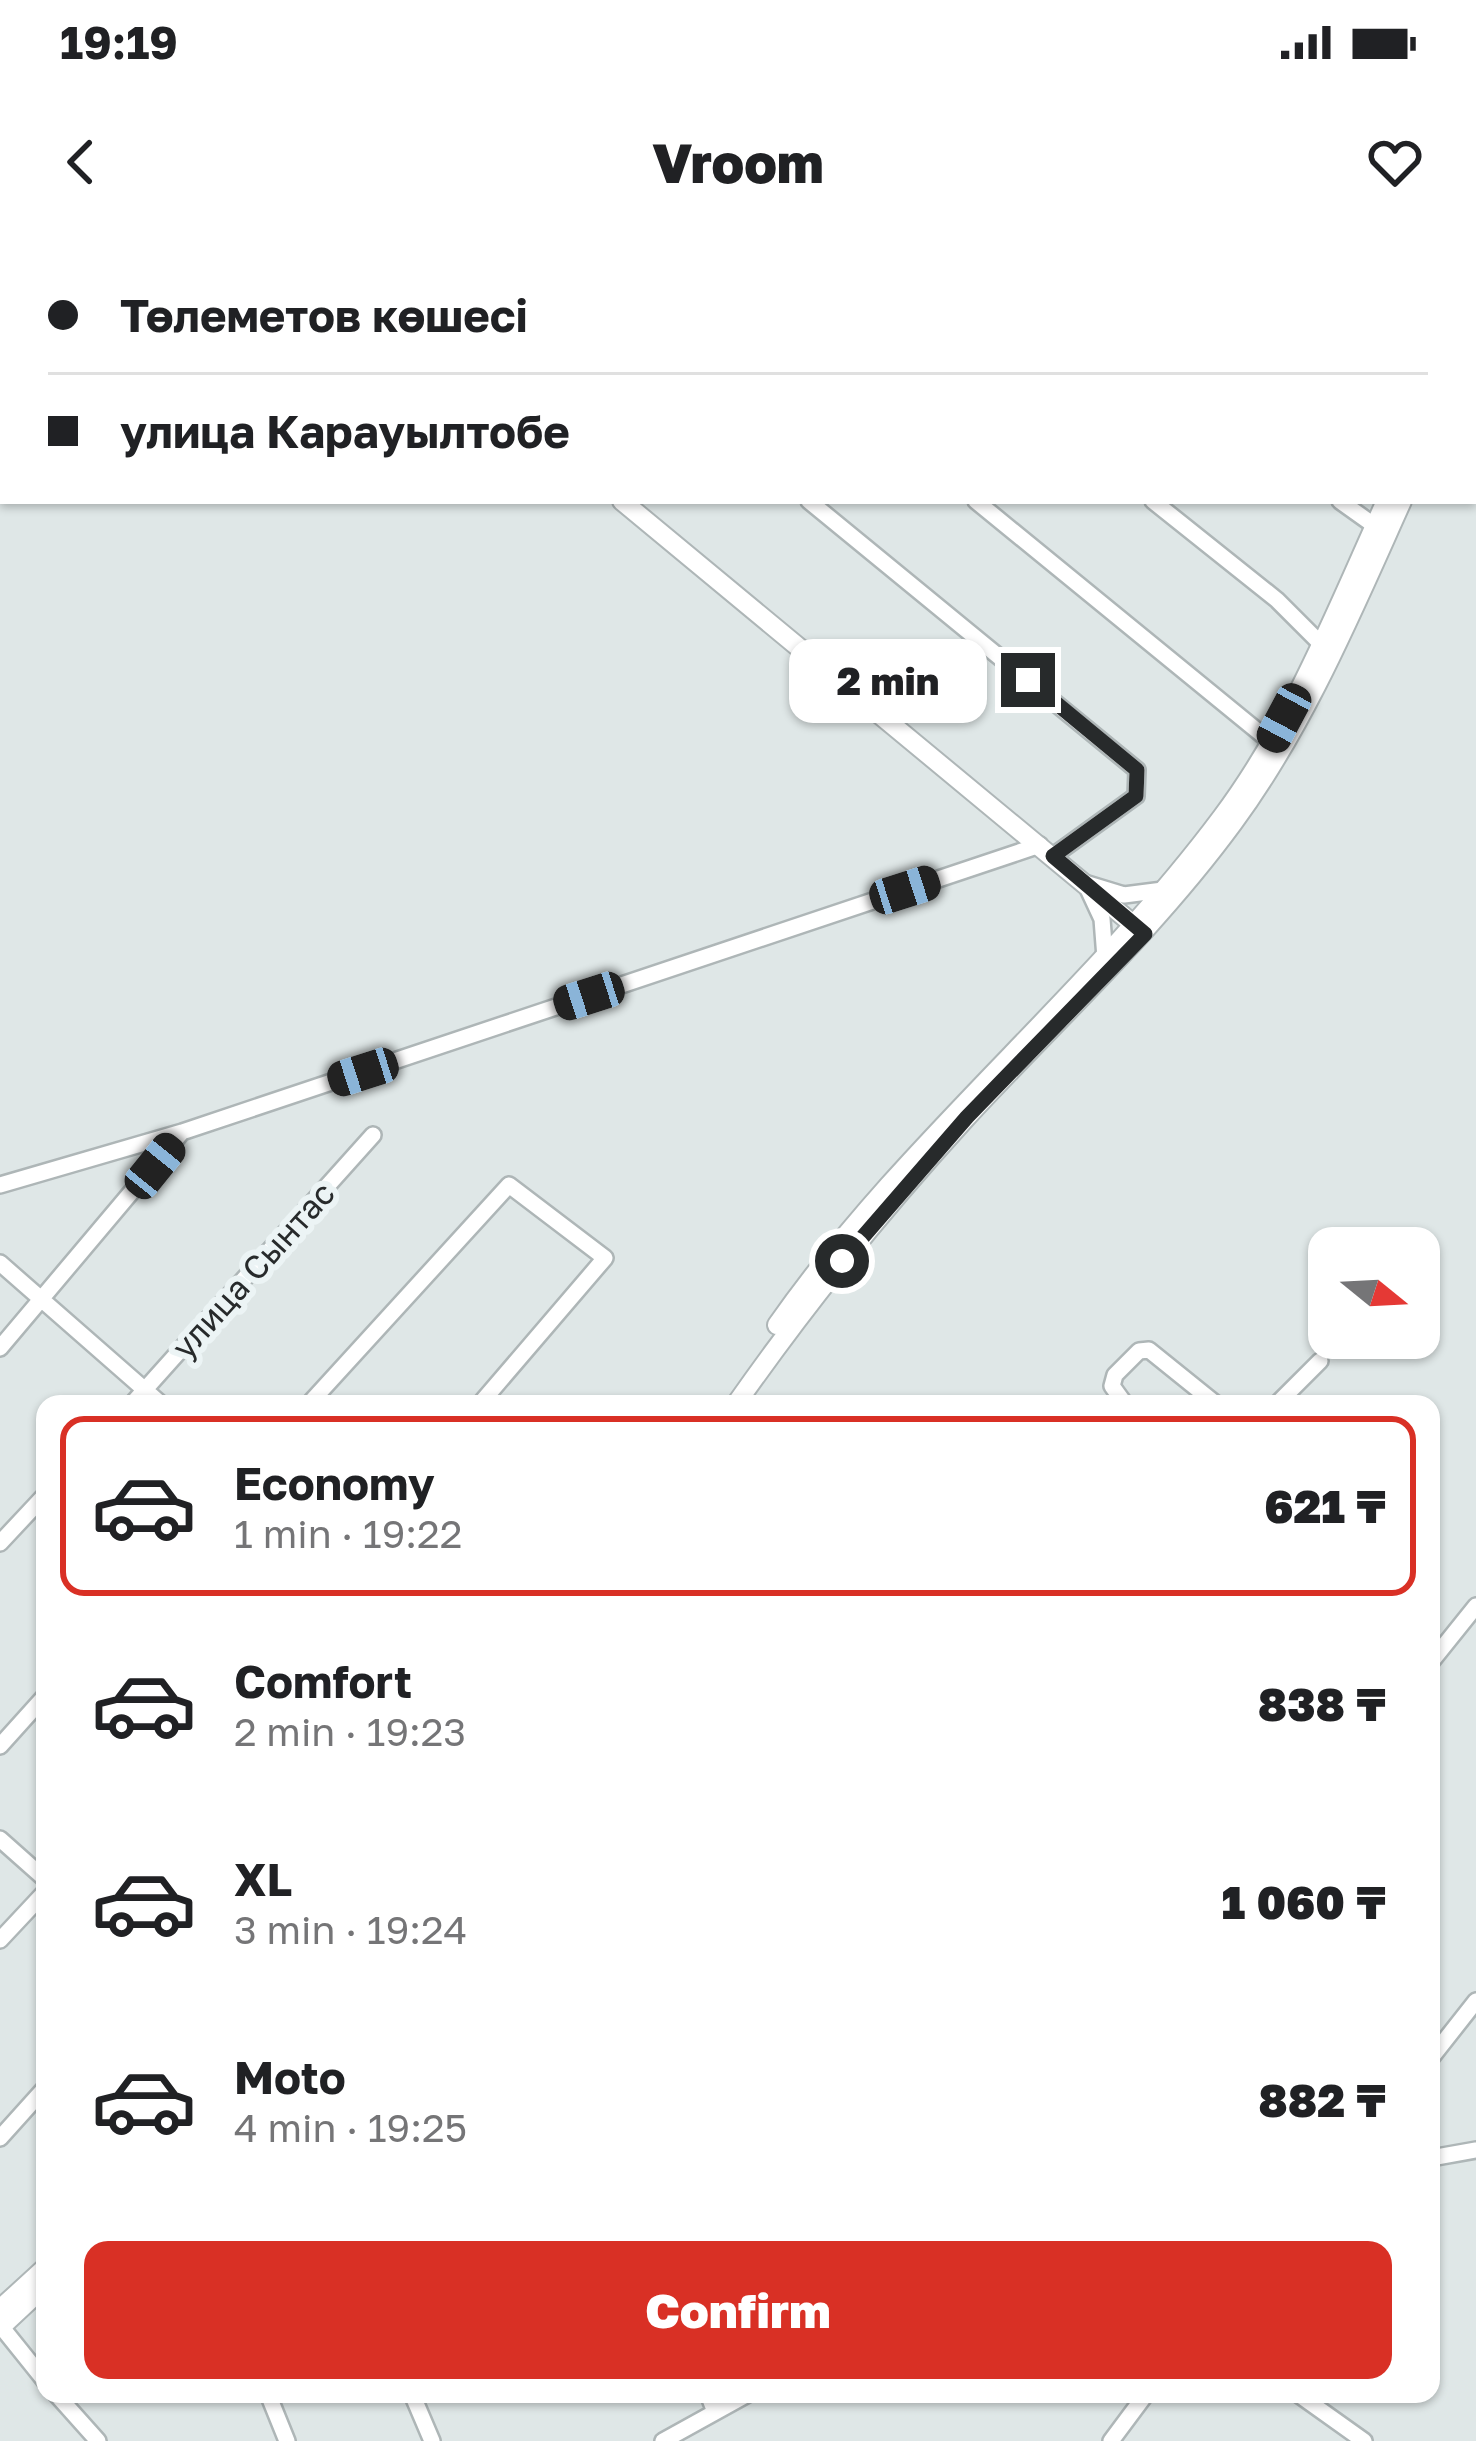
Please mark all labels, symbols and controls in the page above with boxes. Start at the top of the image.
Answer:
text: 19:19 [60,15,178,69]
icon: back [48,129,114,195]
icon: heart [1362,129,1428,195]
text: Vroom [652,130,824,195]
text: Төлеметов көшесі [120,288,528,342]
text: улица Карауылтобе [120,404,570,458]
callout: 2 min [788,638,986,722]
route end [1001,653,1055,707]
text: 2 min [837,657,939,704]
car [1251,678,1317,758]
car [865,862,945,918]
car [549,968,629,1024]
car [323,1044,403,1100]
car [118,1127,192,1205]
street label: улица Сынтас [163,1173,342,1366]
north arrow [1308,1227,1440,1359]
map controls [1308,1227,1440,1359]
route start [815,1234,869,1288]
icon: car [90,1452,198,1560]
text: Economy [234,1456,435,1510]
text: 621 ₸ [1264,1479,1386,1533]
text: 1 min · 19:22 [234,1510,462,1557]
icon: car [90,1650,198,1758]
text: Comfort [234,1654,412,1708]
text: 838 ₸ [1258,1677,1386,1731]
text: 2 min · 19:23 [234,1708,466,1755]
icon: car [90,1848,198,1956]
text: XL [234,1852,292,1906]
text: 1 060 ₸ [1221,1875,1386,1929]
text: 3 min · 19:24 [234,1906,467,1953]
icon: car [90,2046,198,2154]
text: Moto [234,2050,346,2104]
text: 882 ₸ [1258,2073,1386,2127]
text: 4 min · 19:25 [234,2104,467,2151]
button: Confirm [84,2241,1392,2379]

